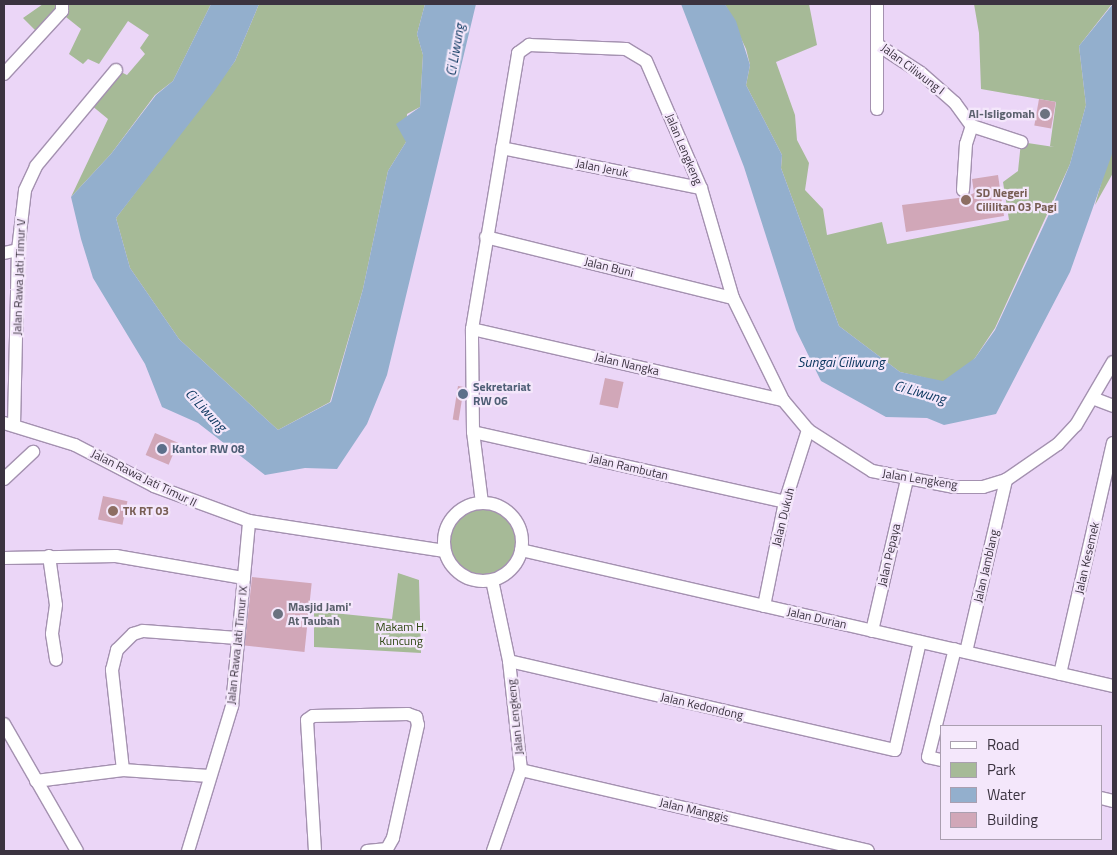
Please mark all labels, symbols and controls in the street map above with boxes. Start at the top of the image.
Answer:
water label: Ci Liwung [442,23,468,77]
street label: Jalan Ciliwung I [878,40,948,98]
place label: Al-Isligomah [969,107,1035,121]
marker: Al-Isligomah [1039,108,1051,120]
street label: Jalan Lengkeng [663,111,705,187]
street label: Jalan Jeruk [575,156,629,180]
place label: SD Negeri Cililitan 03 Pagi [976,186,1057,214]
marker: SD Negeri Cililitan 03 Pagi [960,194,972,206]
street label: Jalan Rawa Jati Timur V [10,219,28,335]
street label: Jalan Buni [583,254,635,280]
street label: Jalan Nangka [593,350,661,378]
water label: Sungai Ciliwung [797,354,885,370]
water label: Ci Liwung [892,377,948,407]
place label: Sekretariat RW 06 [473,380,531,408]
water label: Ci Liwung [182,385,230,435]
marker: Sekretariat RW 06 [457,388,469,400]
place label: Kantor RW 08 [172,442,244,456]
marker: Kantor RW 08 [156,443,168,455]
street label: Jalan Rawa Jati Timur II [89,446,199,510]
street label: Jalan Rambutan [588,451,670,483]
street label: Jalan Lengkeng [881,466,959,492]
street label: Jalan Dukuh [769,486,797,548]
place label: TK RT 03 [123,504,169,518]
marker: TK RT 03 [107,505,119,517]
street label: Jalan Kesemek [1072,521,1102,595]
street label: Jalan Pepaya [875,522,903,588]
street label: Jalan Jamblang [971,528,1001,604]
street label: Jalan Rawa Jati Timur IX [224,585,250,705]
place label: Masjid Jami' At Taubah [288,600,351,628]
street label: Jalan Durian [786,604,848,632]
marker: Masjid Jami' At Taubah [272,608,284,620]
park label: Makam H. Kuncung [375,620,427,648]
street label: Jalan Lengkeng [504,678,526,756]
street label: Jalan Kedondong [659,689,745,723]
legend [940,725,1102,840]
text: Road [987,733,1019,756]
text: Park [987,758,1016,781]
text: Water [987,783,1026,806]
street label: Jalan Manggis [658,795,730,825]
text: Building [987,808,1038,831]

